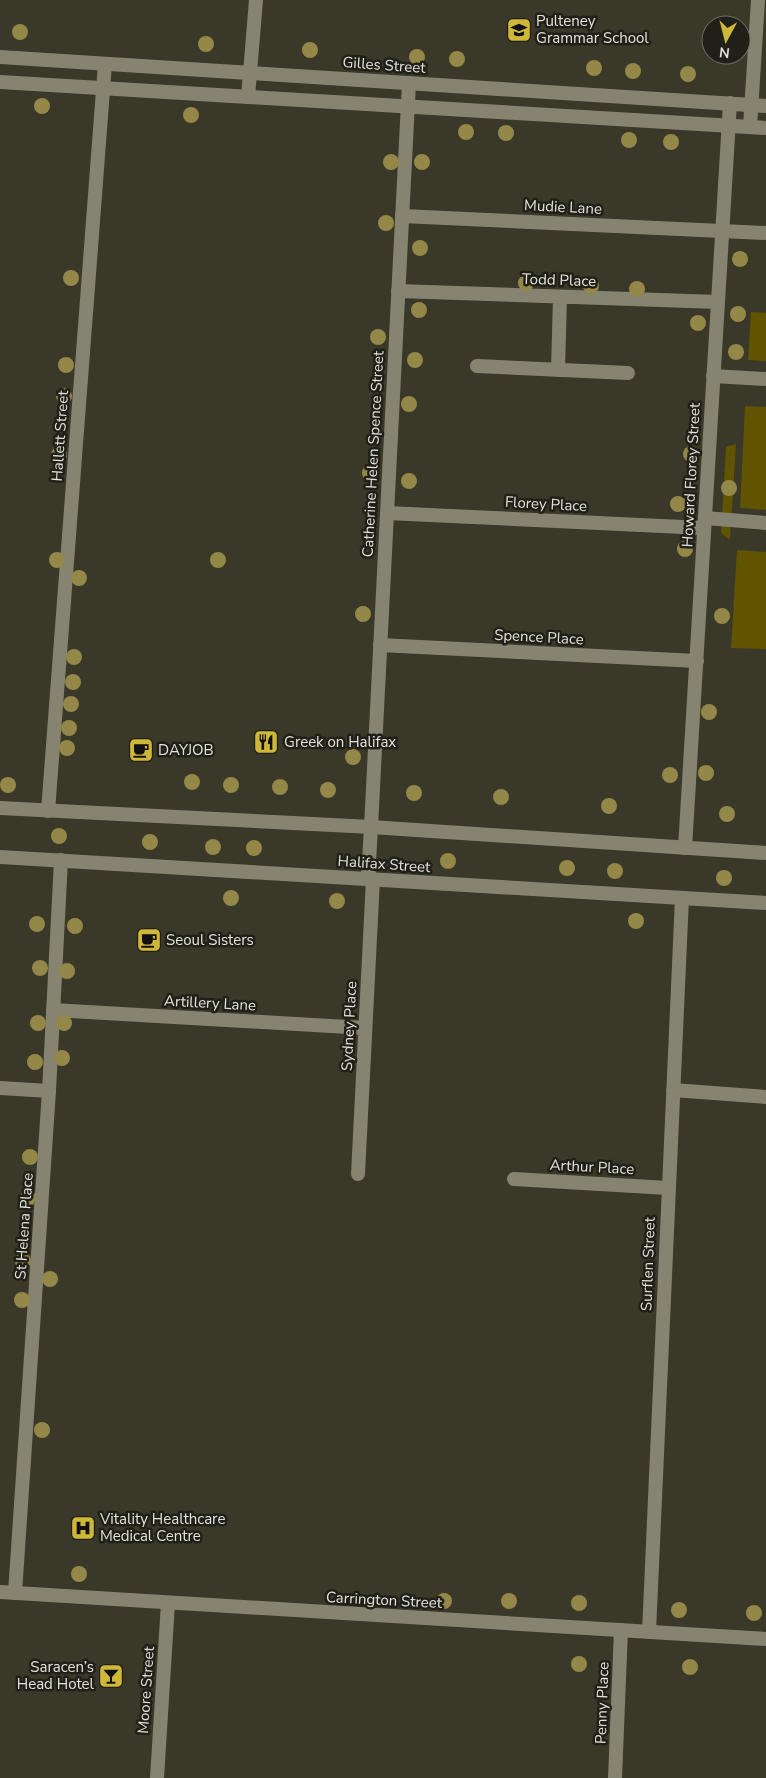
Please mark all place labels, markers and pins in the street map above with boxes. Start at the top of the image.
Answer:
place label: Pulteney Grammar School [536,11,649,48]
school or university icon: Pulteney Grammar School [506,17,532,43]
restaurant icon: Greek on Halifax [253,729,279,755]
place label: Greek on Halifax [284,732,396,752]
cafe icon: DAYJOB [128,737,154,763]
place label: DAYJOB [158,740,214,760]
cafe icon: Seoul Sisters [136,927,162,953]
place label: Seoul Sisters [166,930,254,950]
place label: Vitality Healthcare Medical Centre [99,1509,225,1546]
hospital icon: Vitality Healthcare Medical Centre [70,1515,96,1541]
place label: Saracen’s Head Hotel [17,1657,95,1694]
bar icon: Saracen’s Head Hotel [98,1663,124,1689]

